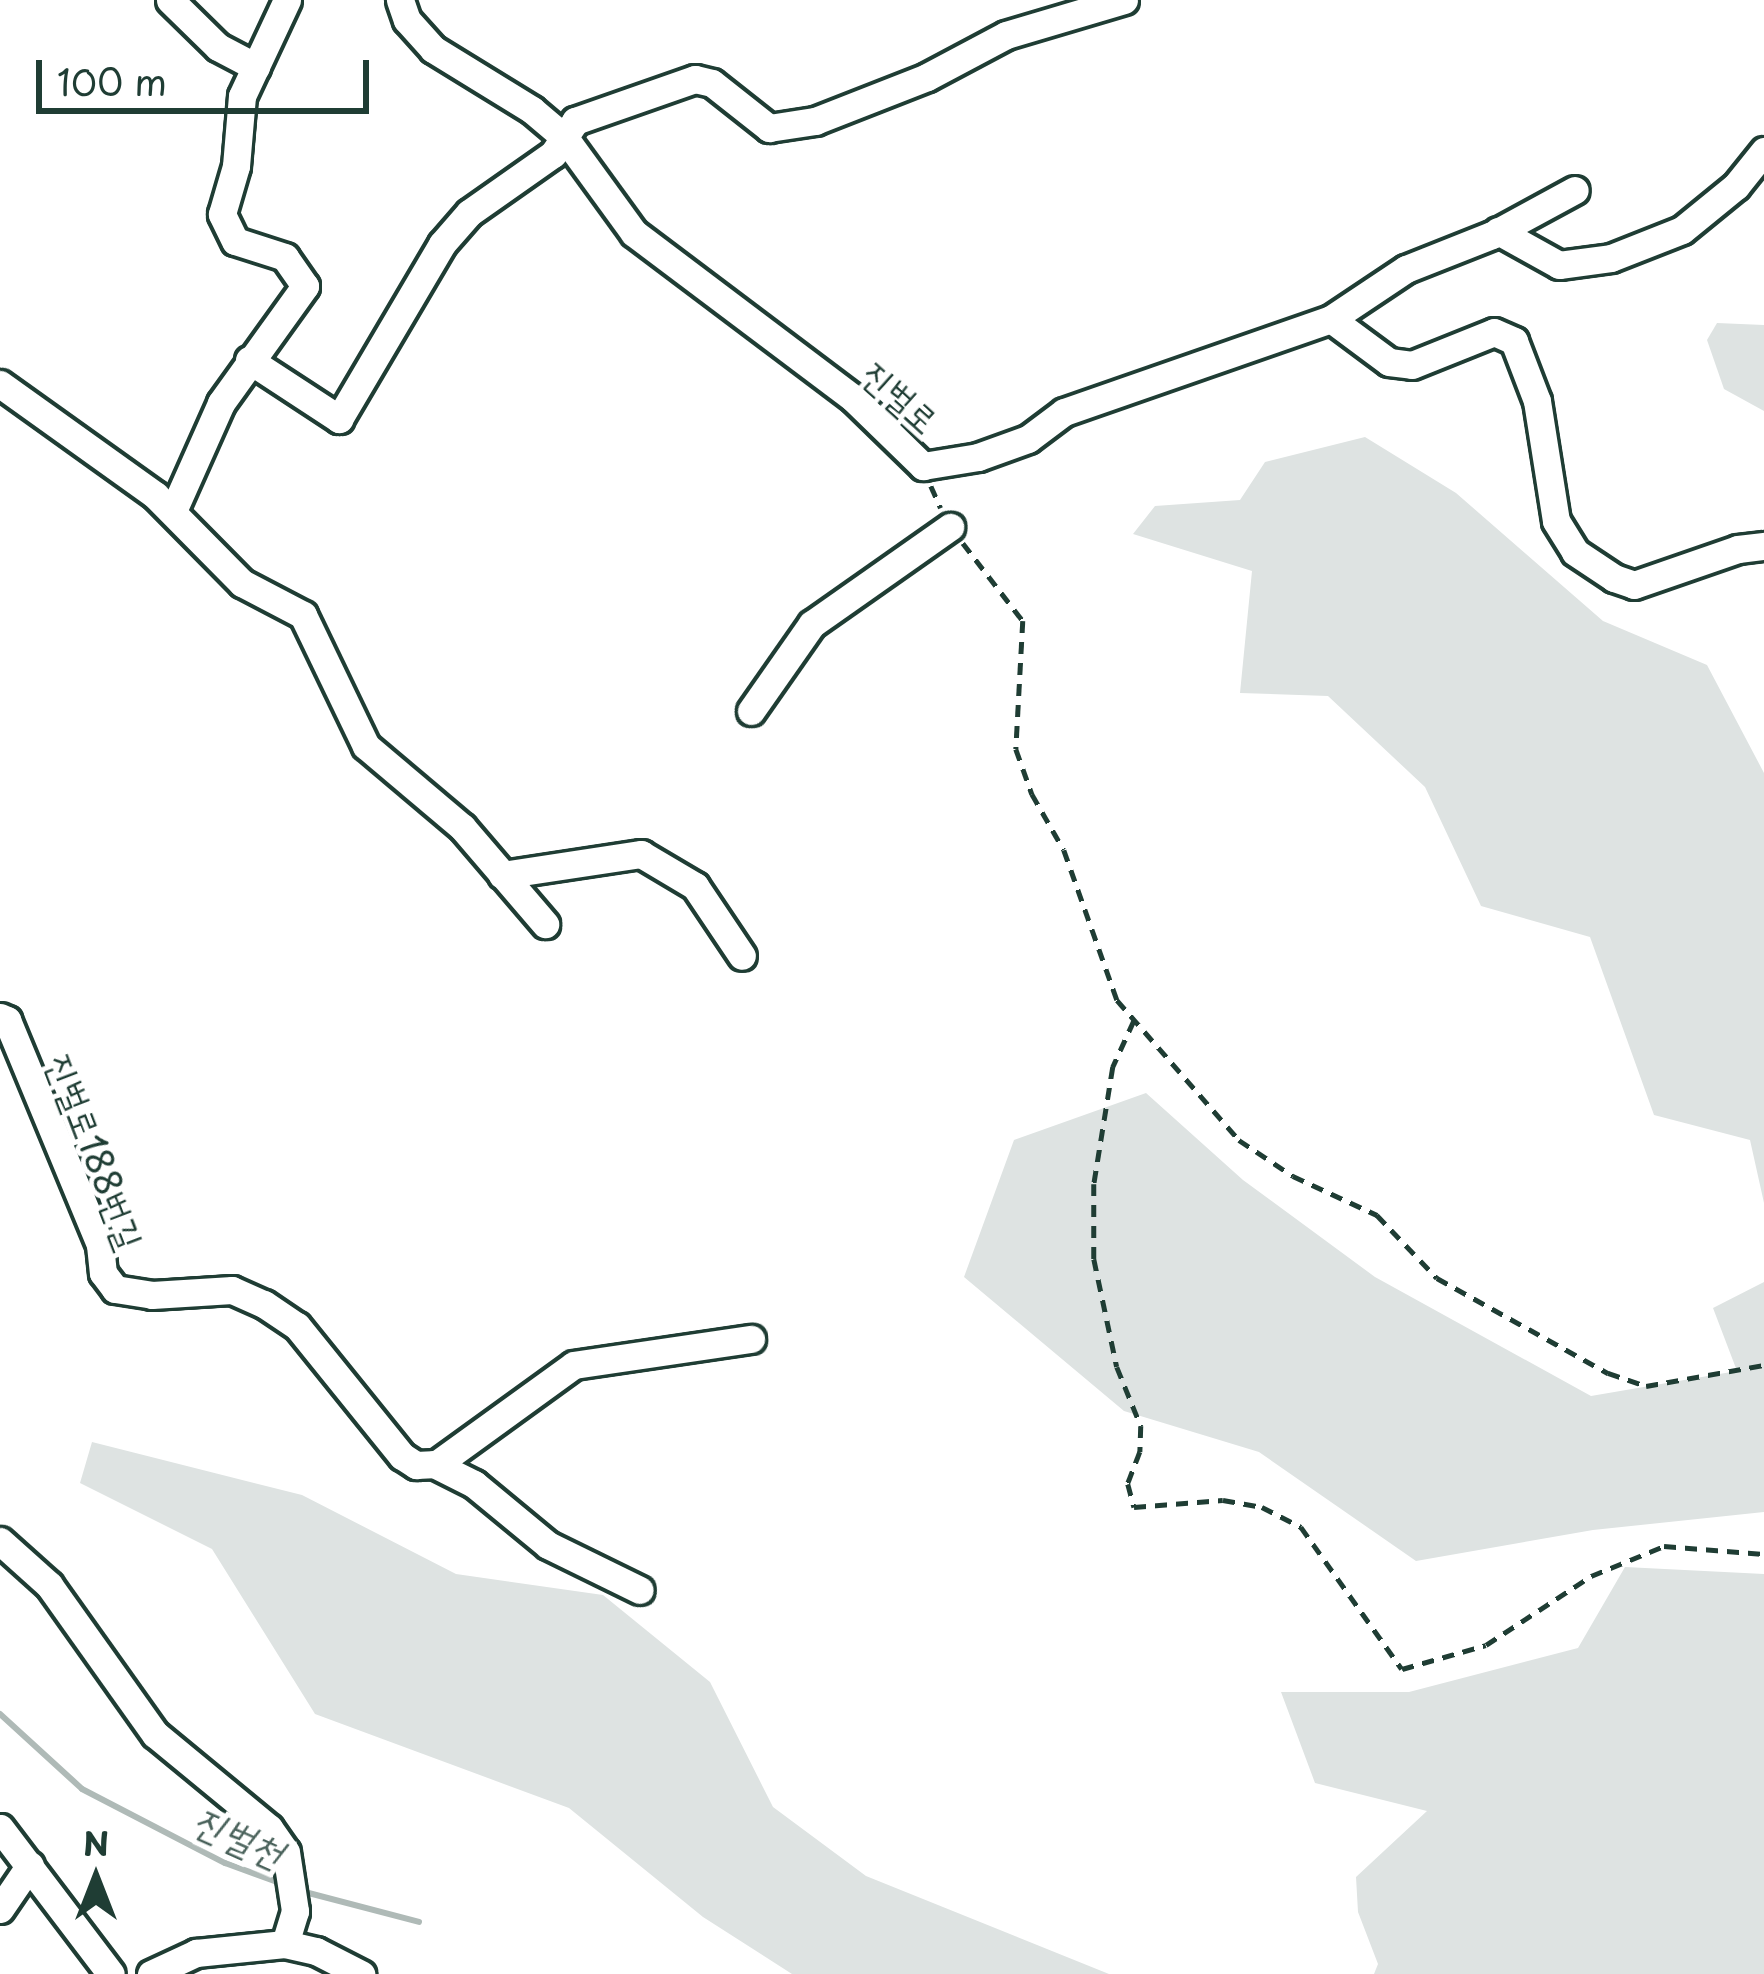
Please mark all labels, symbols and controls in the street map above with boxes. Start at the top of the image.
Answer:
scale bar [42,36,375,110]
text: 100 m [57,54,167,108]
street label: 진벌로 [854,351,948,441]
street label: 진벌로188번길 [39,1047,153,1255]
water label: 진벌천 [186,1794,292,1876]
text: N [83,1817,109,1867]
north arrow [36,1818,156,1938]

